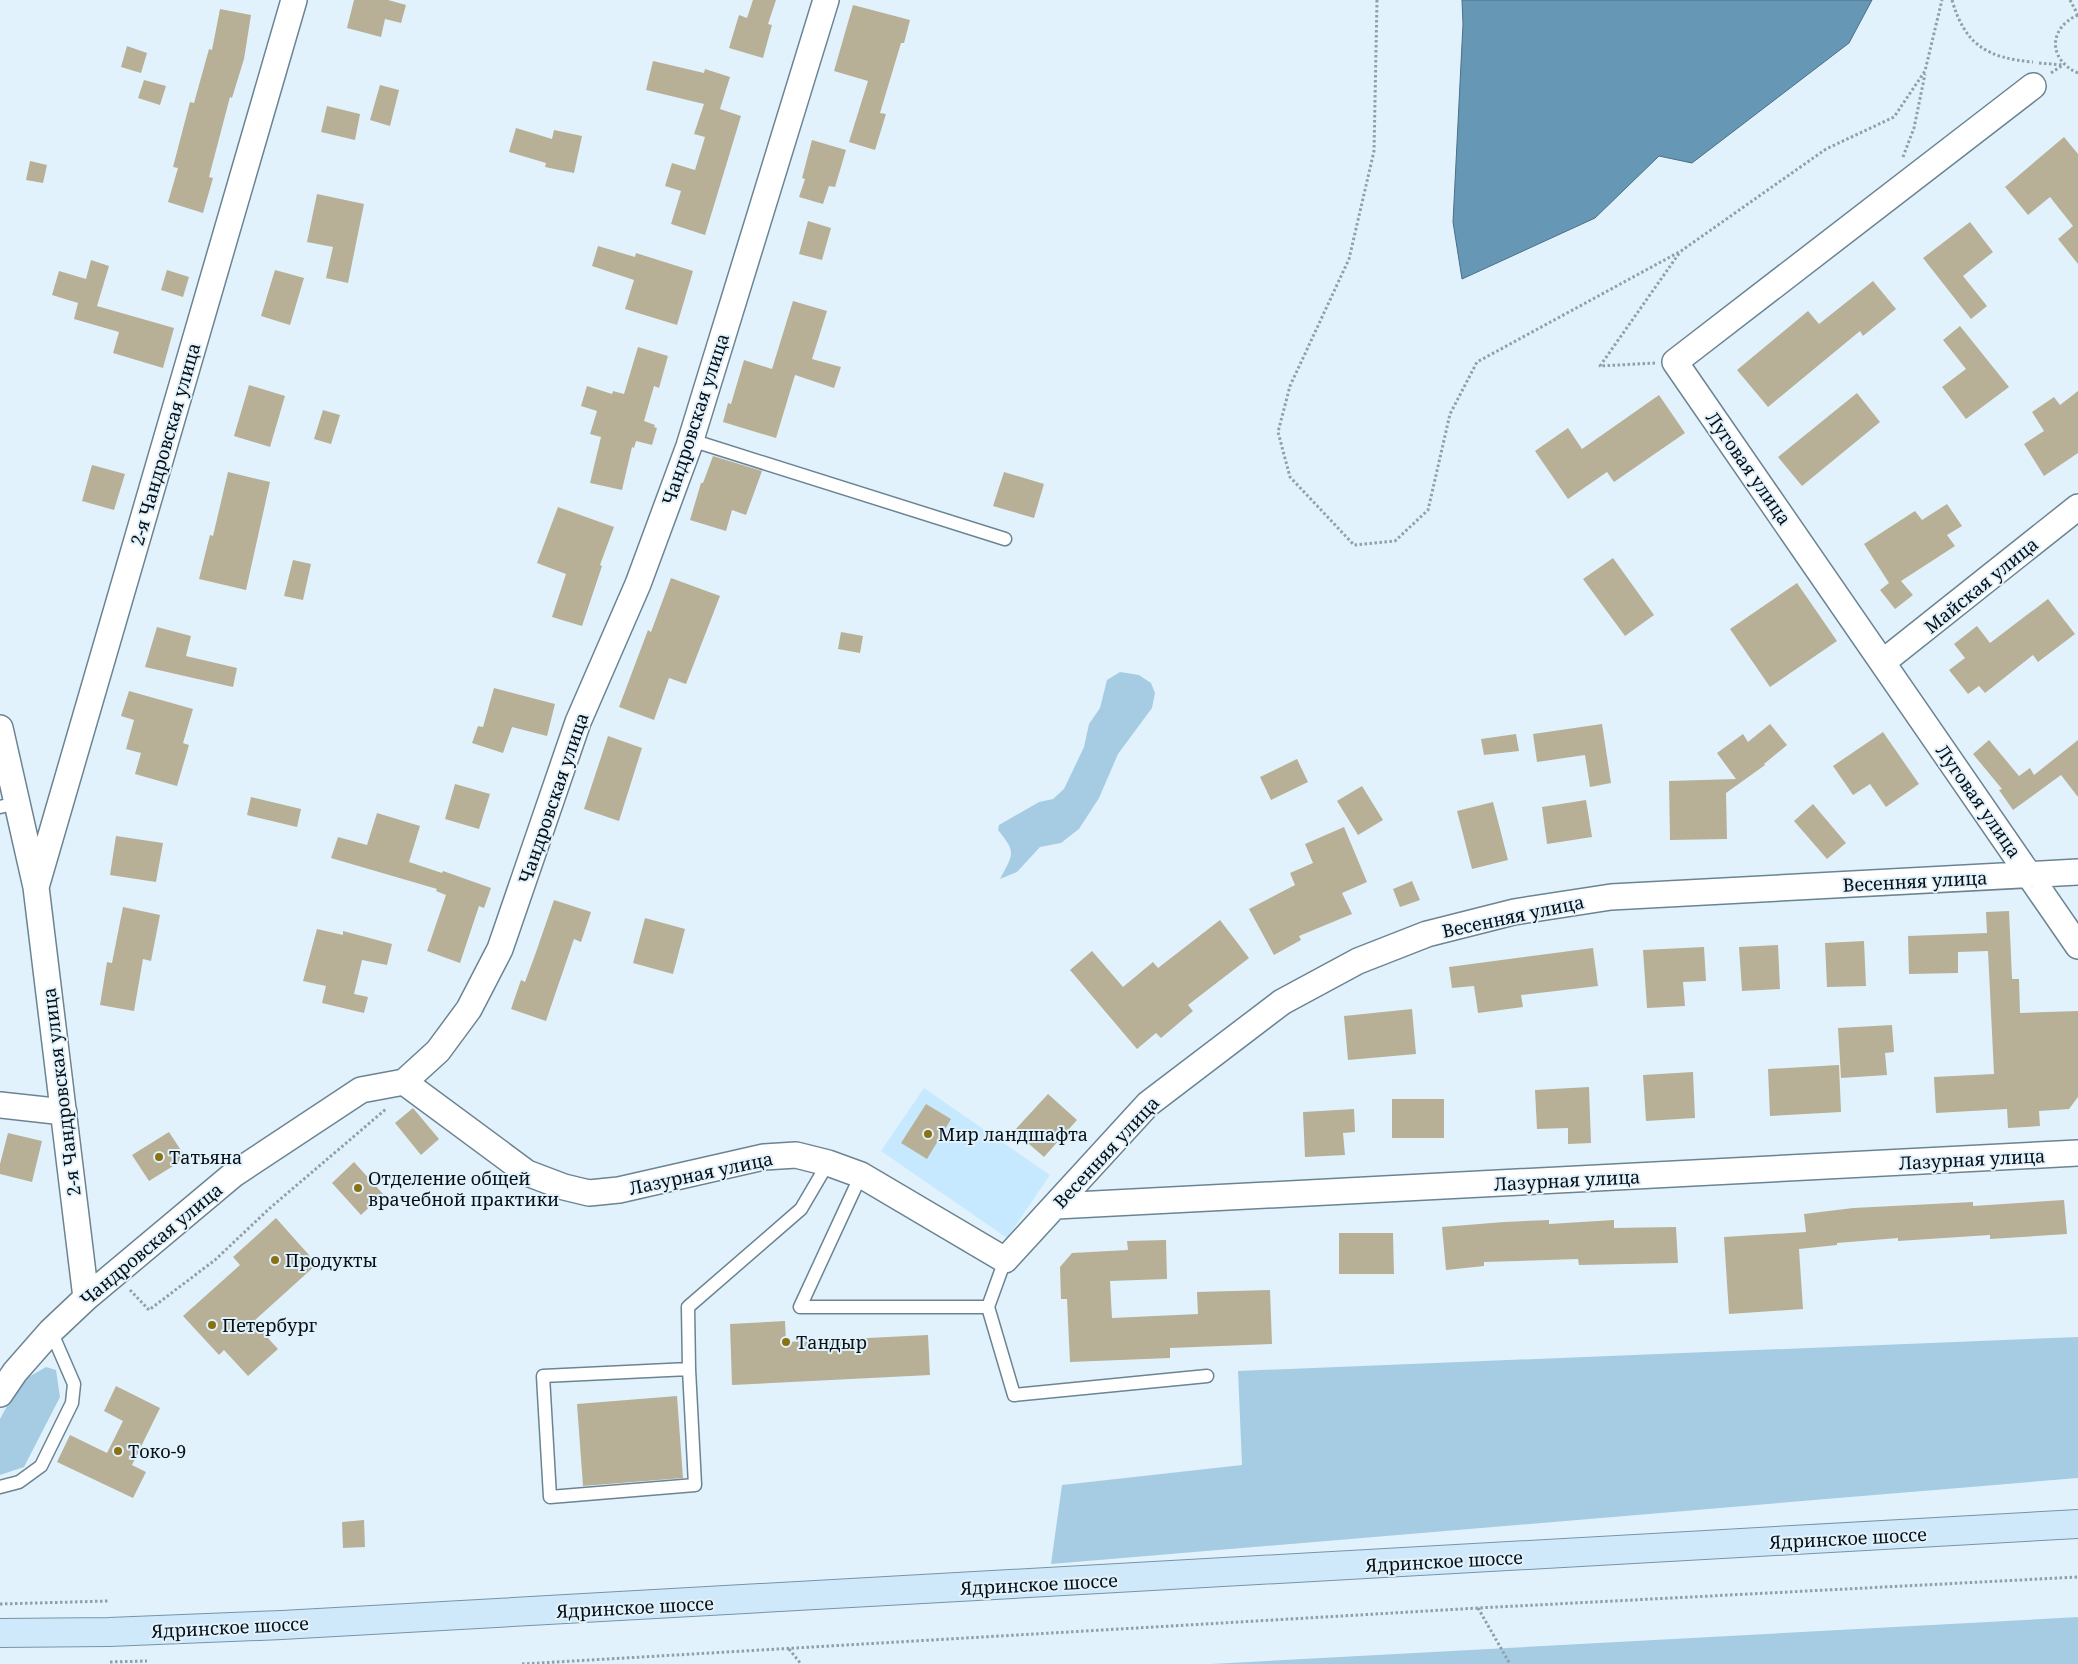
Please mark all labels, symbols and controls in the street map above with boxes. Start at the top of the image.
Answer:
street label: Чандровская улица [656,330,734,508]
street label: 2-я Чандровская улица [125,340,205,548]
street label: Луговая улица [1701,407,1797,529]
street label: Майская улица [1919,532,2043,638]
street label: Чандровская улица [512,709,594,887]
street label: Луговая улица [1931,740,2027,862]
street label: Весенняя улица [1842,865,1988,897]
street label: Весенняя улица [1440,889,1586,943]
street label: 2-я Чандровская улица [36,986,86,1198]
street label: Весенняя улица [1048,1091,1164,1213]
place label: Мир ландшафта [938,1122,1088,1146]
marker: Мир ландшафта [922,1128,934,1140]
street label: Лазурная улица [1898,1143,2046,1175]
place label: Татьяна [169,1145,242,1169]
street label: Лазурная улица [627,1146,775,1200]
marker: Татьяна [153,1151,165,1163]
street label: Лазурная улица [1493,1164,1641,1196]
place label: Отделение общей врачебной практики [368,1166,559,1211]
street label: Чандровская улица [75,1177,227,1311]
marker: Отделение общей врачебной практики [352,1182,364,1194]
place label: Продукты [285,1248,378,1272]
marker: Продукты [269,1254,281,1266]
place label: Петербург [222,1313,318,1337]
marker: Петербург [206,1319,218,1331]
place label: Тандыр [796,1330,867,1354]
marker: Тандыр [780,1336,792,1348]
place label: Токо-9 [128,1439,186,1463]
marker: Токо-9 [112,1445,124,1457]
street label: Ядринское шоссе [1768,1522,1927,1554]
street label: Ядринское шоссе [1364,1545,1523,1577]
street label: Ядринское шоссе [959,1568,1118,1600]
street label: Ядринское шоссе [555,1591,714,1623]
street label: Ядринское шоссе [150,1611,309,1643]

